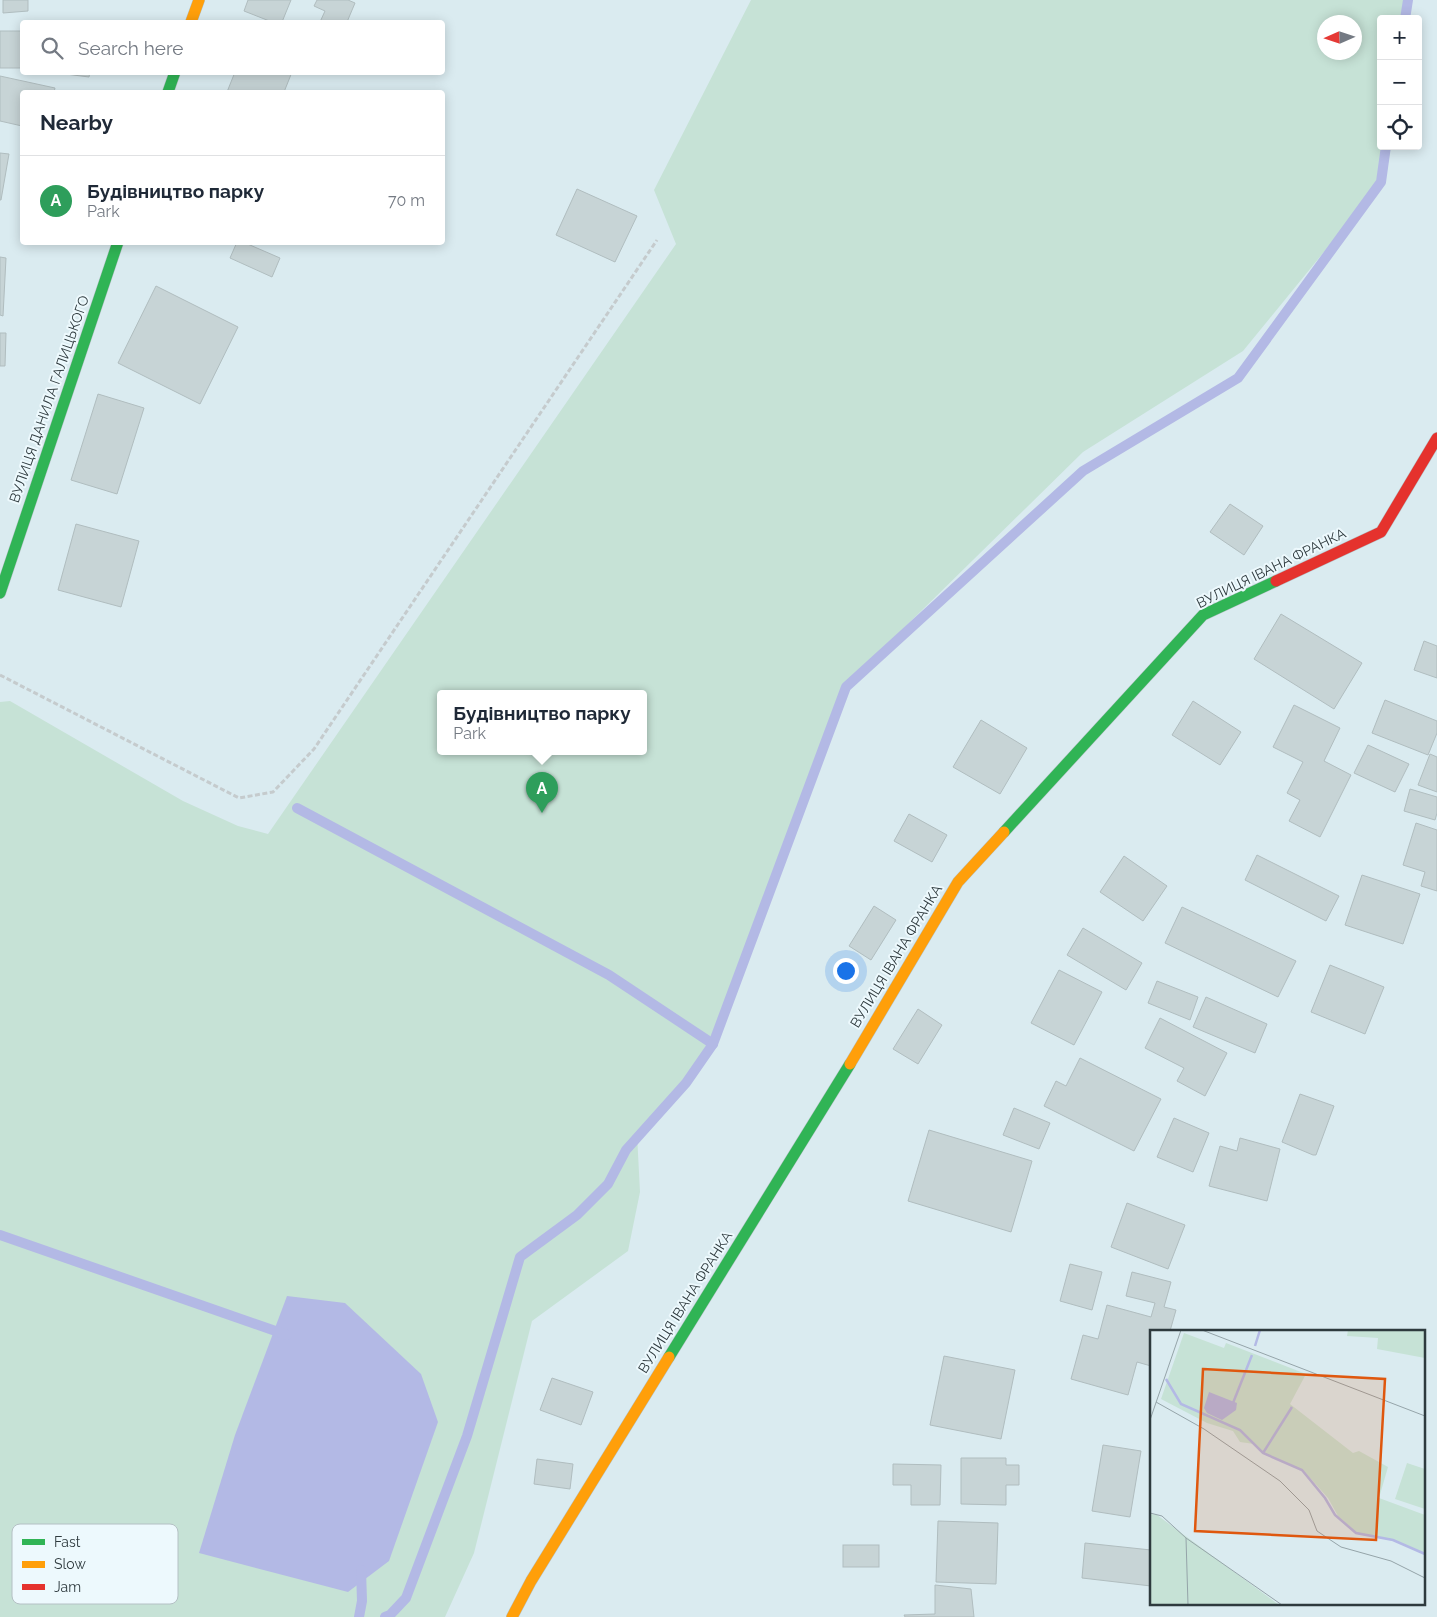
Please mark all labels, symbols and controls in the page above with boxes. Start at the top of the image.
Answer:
north arrow [1317,15,1362,60]
map controls [1377,15,1422,150]
button: + [1377,15,1422,60]
search box [20,20,445,75]
icon: search [38,34,66,62]
text: Search here [78,37,184,59]
button: − [1377,60,1422,105]
button: locate [1377,105,1422,150]
text: Nearby [40,110,113,135]
text: Будівництво парку [87,180,264,202]
text: A [51,191,61,210]
text: 70 m [388,191,425,210]
text: Park [87,202,120,221]
street label: ВУЛИЦЯ ДАНИЛА ГАЛИЦЬКОГО [6,293,92,505]
street label: ВУЛИЦЯ ІВАНА ФРАНКА [1194,525,1349,611]
popup [437,690,647,755]
text: Будівництво парку [453,702,631,724]
text: Park [453,724,486,743]
pin: A [526,772,558,813]
street label: ВУЛИЦЯ ІВАНА ФРАНКА [847,881,945,1030]
your location [833,958,859,984]
street label: ВУЛИЦЯ ІВАНА ФРАНКА [635,1228,736,1376]
inset map [1150,1330,1424,1604]
legend [12,1524,178,1604]
text: Fast [54,1534,81,1550]
text: Slow [54,1556,86,1572]
text: Jam [54,1579,81,1595]

